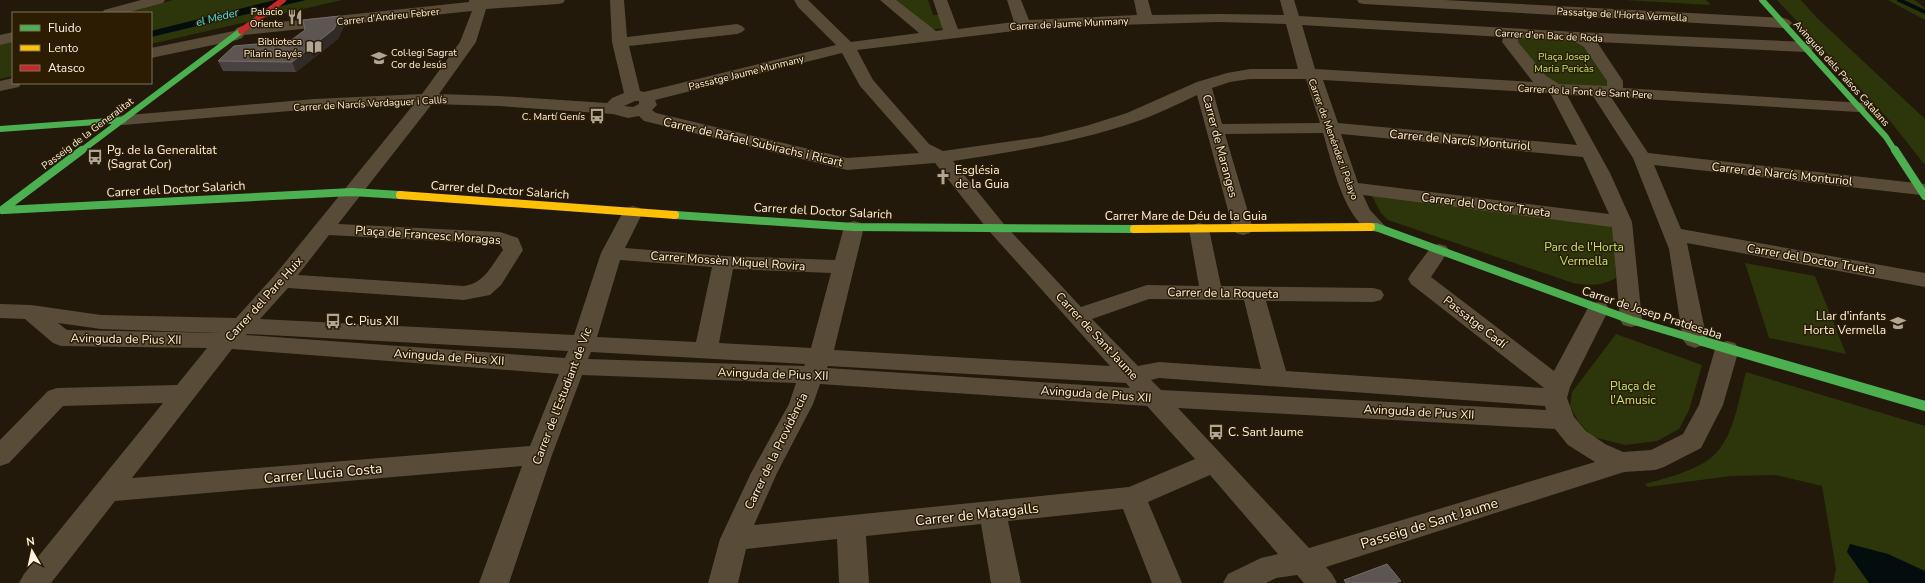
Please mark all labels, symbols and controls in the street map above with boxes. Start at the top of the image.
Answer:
water label: el Mèder [194,5,241,30]
place label: Palacio Oriente [250,5,283,31]
street label: Carrer d'Andreu Febrer [336,5,441,29]
street label: Passatge de l'Horta Vermella [1556,5,1688,25]
restaurant icon: Palacio Oriente [286,8,304,26]
legend [12,12,152,84]
street label: Carrer de Jaume Munmany [1009,14,1130,34]
street label: Avinguda dels Països Catalans [1790,18,1893,130]
text: Fluido [48,20,82,36]
street label: Carrer d'en Bac de Roda [1495,26,1603,46]
place label: Biblioteca Pilarin Bayés [244,35,302,61]
library icon: Biblioteca Pilarin Bayés [305,38,323,56]
text: Lento [48,40,79,56]
place label: Col·legi Sagrat Cor de Jesús [391,46,457,72]
school or university icon: Col·legi Sagrat Cor de Jesús [370,49,388,67]
park label: Plaça Josep Maria Pericàs [1534,50,1594,76]
street label: Passatge Jaume Munmany [687,52,806,94]
text: Atasco [48,60,85,76]
street label: Carrer de Menéndez i Pelayo [1305,77,1362,202]
street label: Carrer de la Font de Sant Pere [1517,81,1653,103]
street label: Carrer de Narcís Verdaguer i Callís [293,93,447,115]
street label: Carrer de Maranges [1199,93,1242,200]
street label: Passeig de la Generalitat [39,94,137,173]
bus stop icon: C. Martí Genís [588,107,606,125]
place label: C. Martí Genís [522,110,585,124]
street label: Carrer de Rafael Subirachs i Ricart [662,114,845,171]
street label: Carrer de Narcís Monturiol [1389,126,1532,154]
place label: Pg. de la Generalitat (Sagrat Cor) [107,142,217,172]
bus stop icon: Pg. de la Generalitat (Sagrat Cor) [86,148,104,166]
street label: Carrer de Narcís Monturiol [1711,159,1854,189]
place label: Església de la Guia [955,162,1009,192]
church icon: Església de la Guia [934,168,952,186]
street label: Carrer del Doctor Salarich [106,177,246,201]
street label: Carrer del Doctor Salarich [430,177,570,203]
street label: Carrer del Doctor Trueta [1420,189,1552,221]
street label: Carrer del Doctor Salarich [753,199,893,223]
street label: Carrer Mare de Déu de la Guia [1105,208,1267,224]
street label: Plaça de Francesc Moragas [355,222,501,248]
park label: Parc de l'Horta Vermella [1544,239,1624,269]
street label: Carrer del Doctor Trueta [1746,240,1876,278]
street label: Carrer Mossèn Miquel Rovira [650,248,806,274]
street label: Carrer del Pare Huix [222,253,307,345]
street label: Carrer de Josep Pratdesaba [1580,283,1724,343]
street label: Carrer de la Roqueta [1167,284,1279,302]
street label: Carrer de Sant Jaume [1052,289,1142,383]
street label: Passatge Cadí [1440,292,1511,353]
place label: Llar d'infants Horta Vermella [1804,308,1886,338]
bus stop icon: C. Pius XII [324,312,342,330]
place label: C. Pius XII [345,313,399,329]
school or university icon: Llar d'infants Horta Vermella [1889,314,1907,332]
street label: Carrer de l'Estudiant de Vic [528,325,596,467]
street label: Avinguda de Pius XII [70,330,182,348]
street label: Avinguda de Pius XII [393,345,505,369]
street label: Avinguda de Pius XII [717,364,829,384]
park label: Plaça de l'Amusic [1610,378,1656,408]
street label: Avinguda de Pius XII [1040,382,1152,406]
street label: Carrer de la Providència [741,390,811,512]
street label: Avinguda de Pius XII [1363,401,1475,423]
bus stop icon: C. Sant Jaume [1207,423,1225,441]
place label: C. Sant Jaume [1228,424,1304,440]
street label: Carrer Llucia Costa [263,459,383,488]
street label: Passeig de Sant Jaume [1358,494,1500,553]
street label: Carrer de Matagalls [914,499,1040,530]
north arrow [12,531,52,571]
text: N [25,534,36,550]

